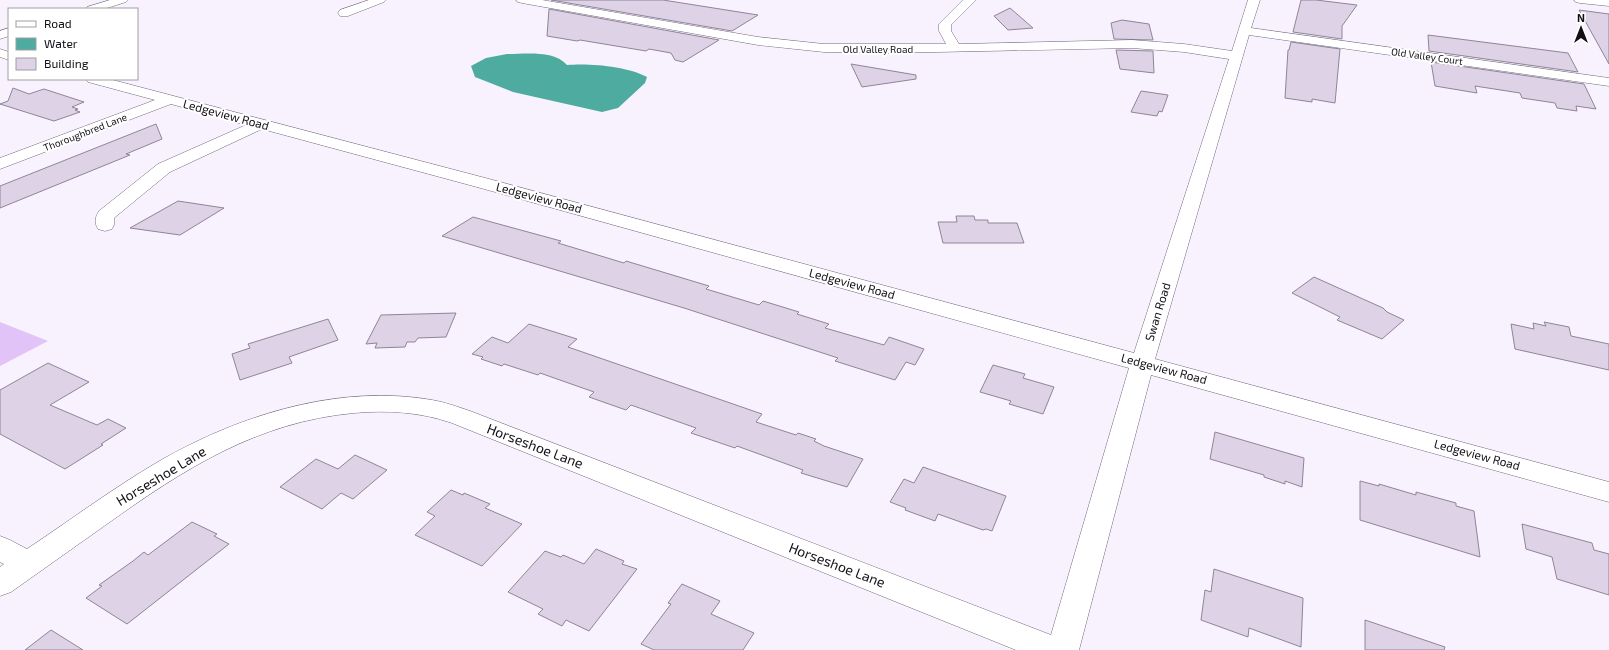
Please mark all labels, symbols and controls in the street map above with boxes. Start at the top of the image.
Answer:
legend [8,8,138,80]
north arrow [1561,8,1601,48]
text: N [1577,11,1585,24]
text: Road [44,16,72,30]
text: Water [44,36,78,50]
street label: Old Valley Road [843,43,913,55]
street label: Old Valley Court [1390,45,1464,67]
text: Building [44,56,89,70]
street label: Ledgeview Road [182,96,271,132]
street label: Thoroughbred Lane [41,111,129,153]
street label: Ledgeview Road [495,179,584,215]
street label: Ledgeview Road [808,265,897,301]
street label: Swan Road [1142,281,1173,343]
street label: Ledgeview Road [1120,350,1209,386]
street label: Horseshoe Lane [485,419,586,472]
street label: Ledgeview Road [1433,436,1522,472]
street label: Horseshoe Lane [113,442,209,509]
street label: Horseshoe Lane [787,538,888,591]

